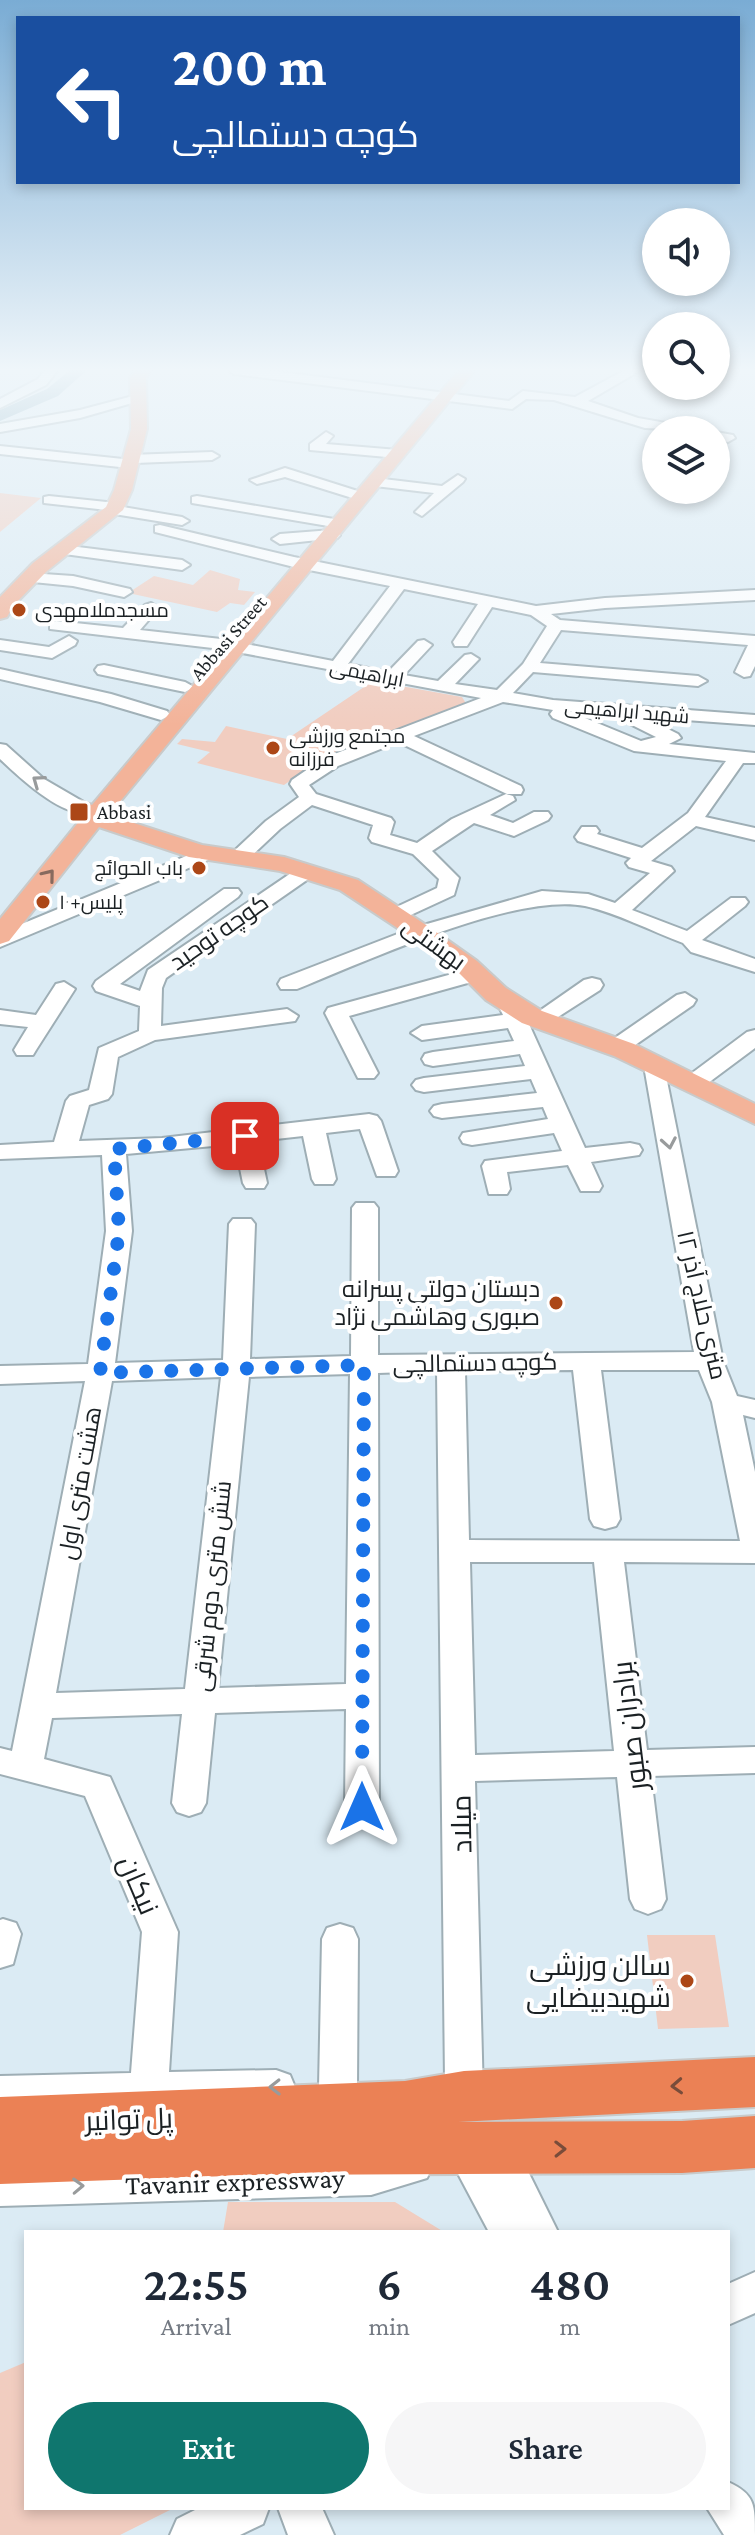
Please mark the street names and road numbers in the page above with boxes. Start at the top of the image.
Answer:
street label: Abbasi Street [185,591,271,685]
street label: ابراهیمی [328,655,406,693]
street label: شهید ابراهیمی [564,695,690,729]
street label: کوچه توحید [164,888,275,978]
street label: بهشتی [397,912,471,976]
street label: ۱۲ متری حلاج آذر [669,1228,733,1383]
street label: کوچه دستمالچی [392,1348,558,1380]
street label: هشت متری اول [53,1404,107,1562]
street label: شش متری دوم شرقی [187,1479,239,1693]
street label: برادران صبور [606,1659,654,1795]
street label: میلاد [445,1794,478,1854]
street label: نیکان [111,1851,165,1920]
street label: پل توانیر [83,2102,174,2140]
street label: Tavanir expressway [125,2162,346,2201]

